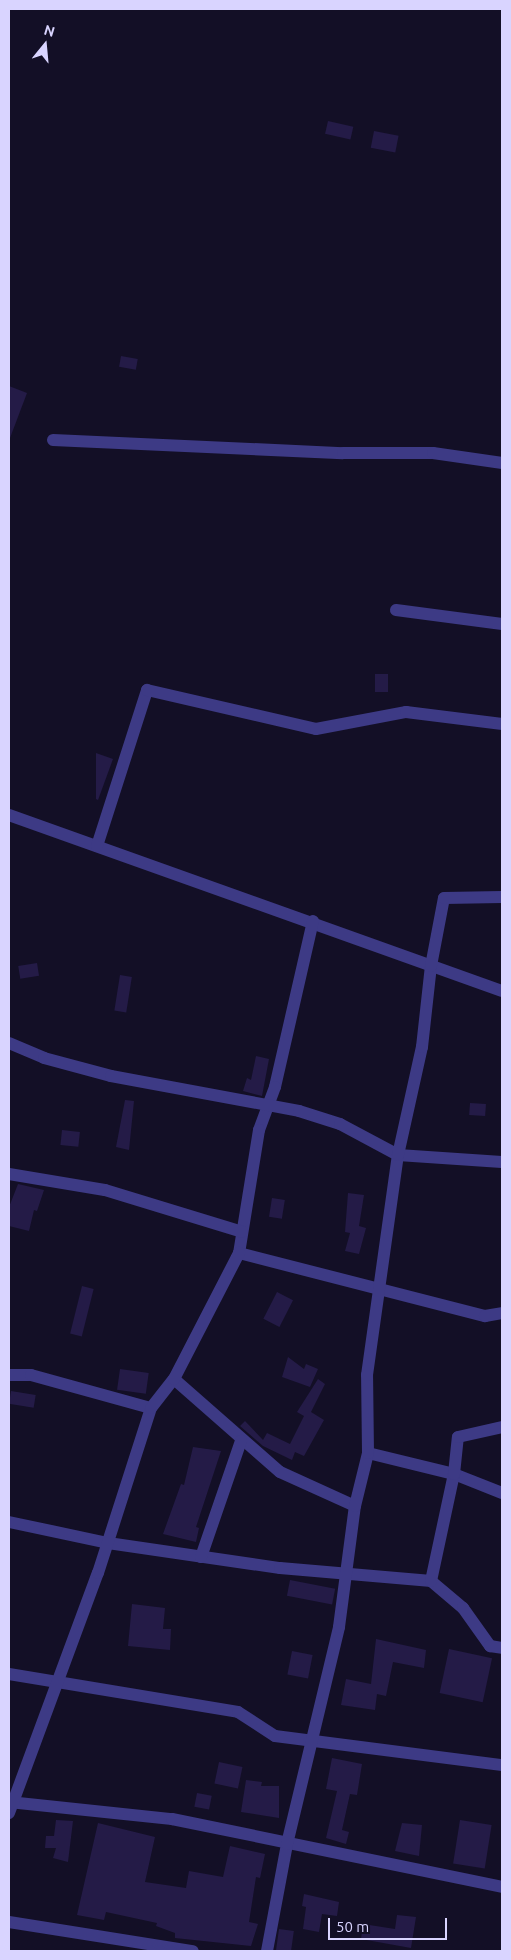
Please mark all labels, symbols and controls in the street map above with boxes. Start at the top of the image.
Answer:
north arrow [20,20,70,70]
text: N [42,21,57,40]
scale bar [331,1908,450,1940]
text: 50 m [336,1918,369,1935]

